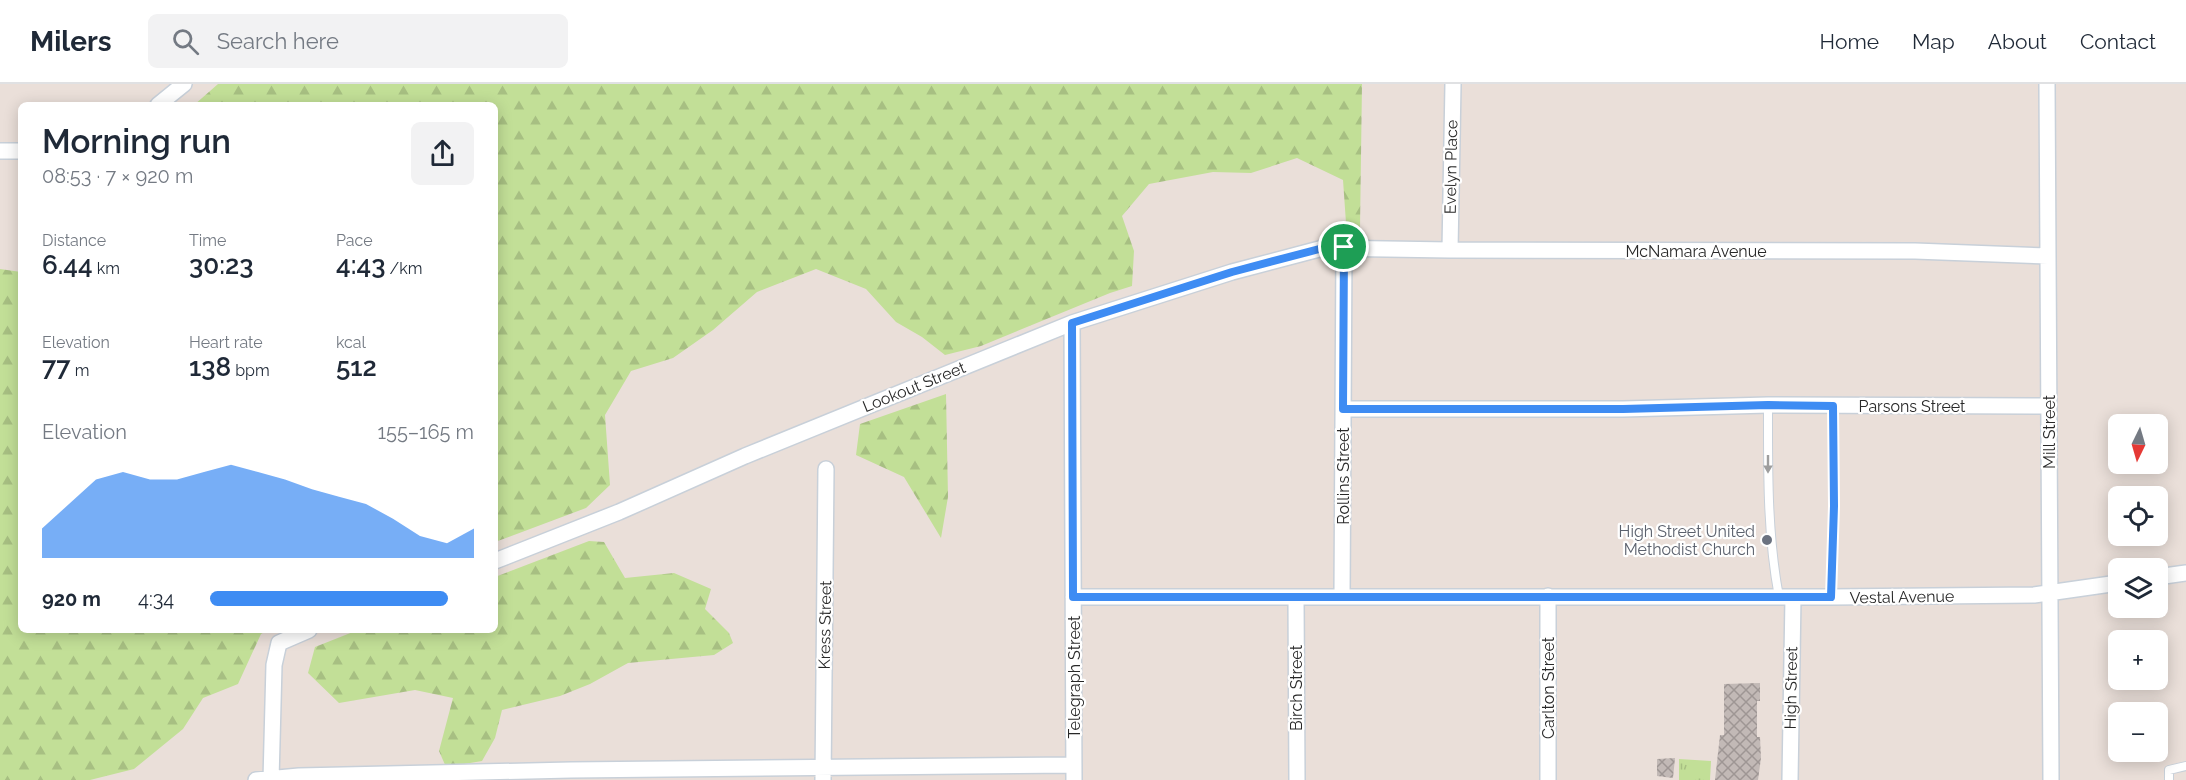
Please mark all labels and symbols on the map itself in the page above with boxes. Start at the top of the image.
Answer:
street label: Evelyn Place [1441,120,1461,214]
pin [1318,221,1369,272]
street label: McNamara Avenue [1625,242,1767,261]
street label: Lookout Street [860,358,969,416]
street label: Mill Street [2040,394,2059,469]
street label: Parsons Street [1859,397,1966,416]
north arrow [2108,414,2168,474]
street label: Rollins Street [1334,427,1353,525]
one-way arrow [1763,454,1773,473]
place label: High Street United Methodist Church [1619,522,1755,559]
marker: High Street United Methodist Church [1760,533,1774,547]
street label: Kress Street [815,580,835,670]
street label: Vestal Avenue [1850,587,1954,607]
street label: Telegraph Street [1065,615,1084,738]
street label: Carlton Street [1539,636,1558,739]
street label: Birch Street [1287,644,1306,731]
street label: High Street [1781,646,1801,730]

